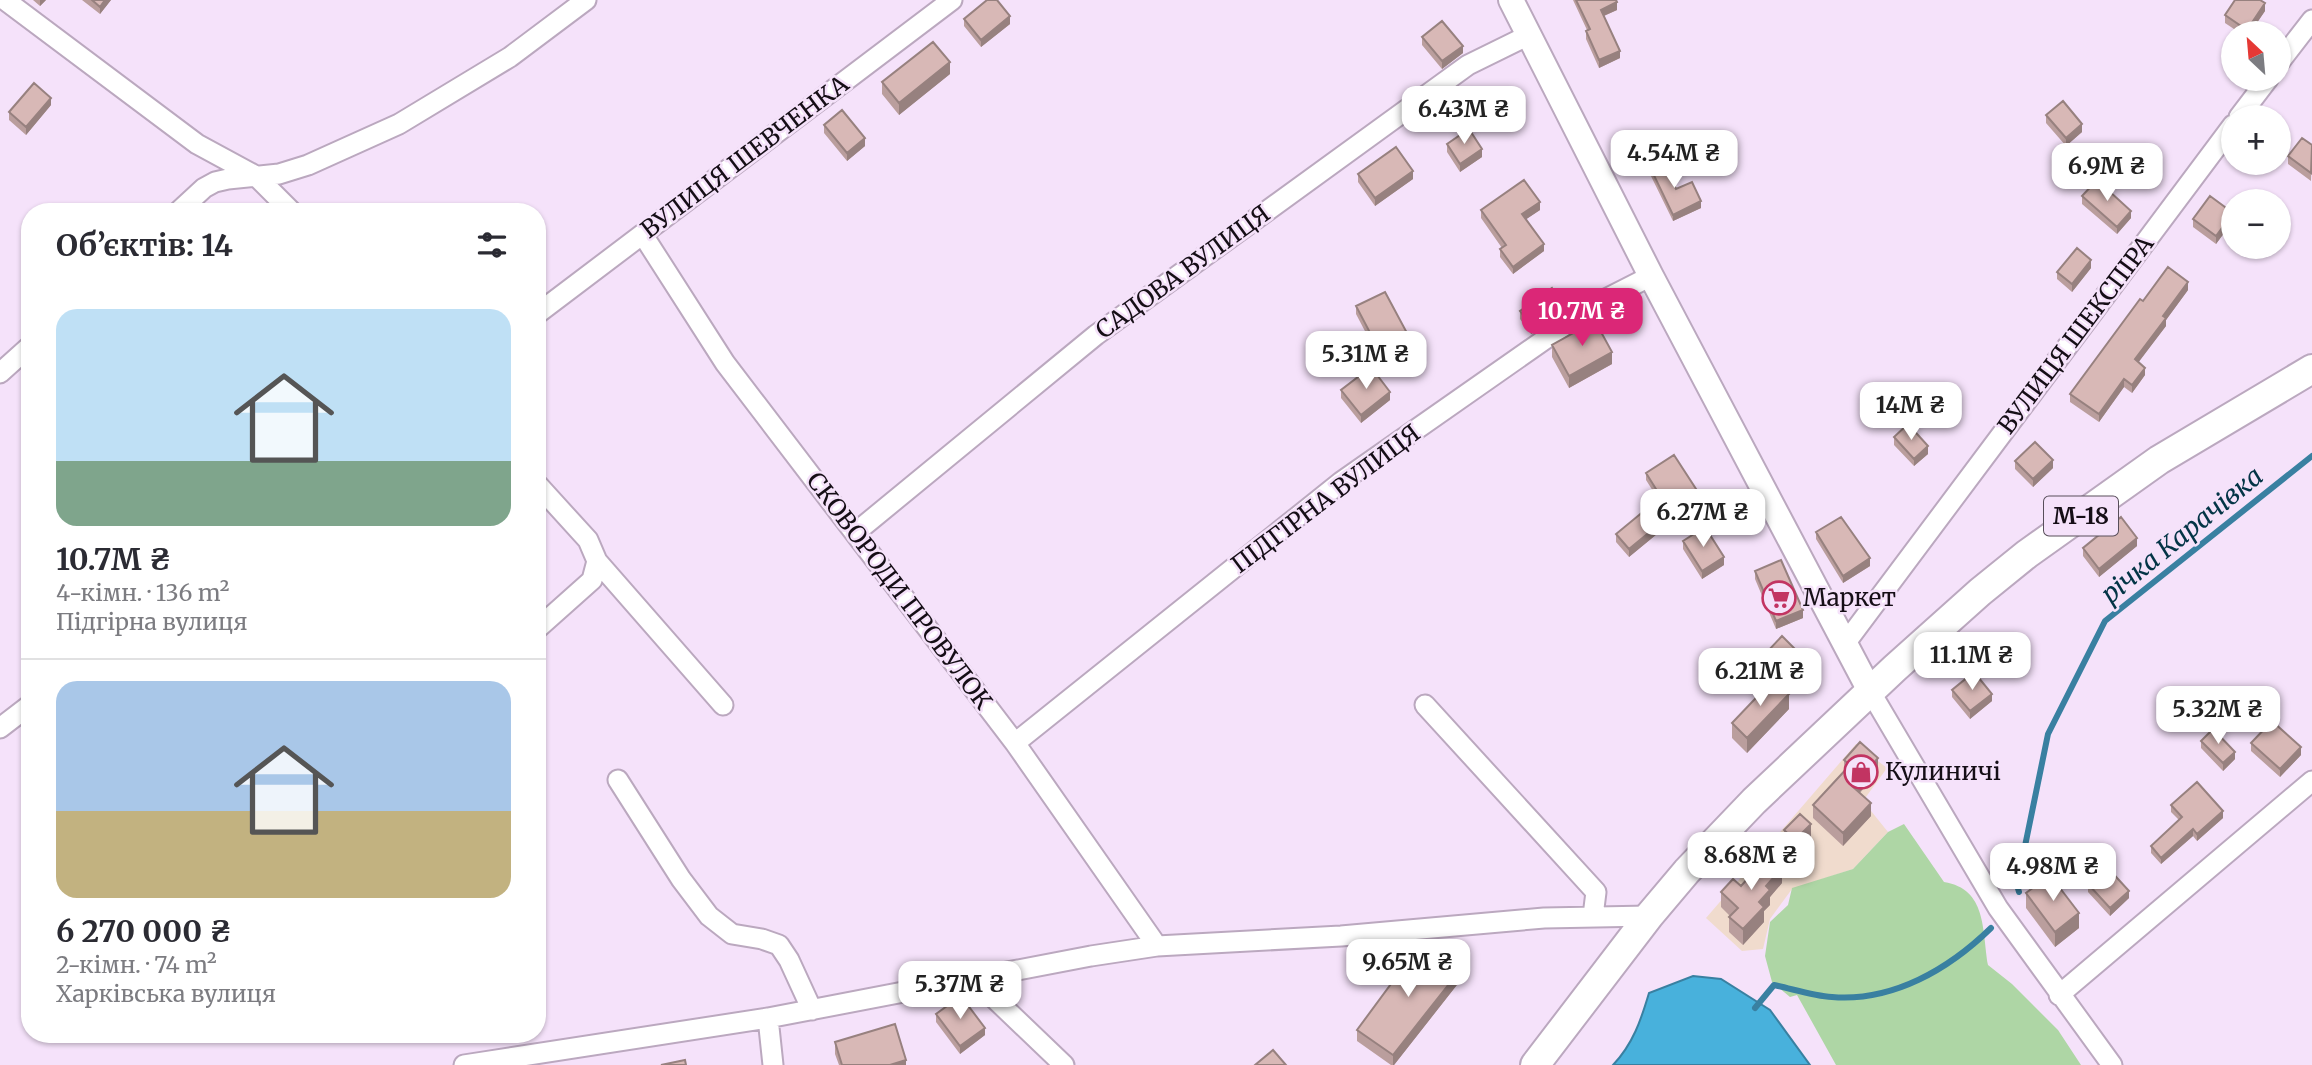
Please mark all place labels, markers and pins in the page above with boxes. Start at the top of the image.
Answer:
pin: 6.43M ₴ [1399,86,1529,146]
pin: 4.54M ₴ [1609,130,1739,190]
pin: 6.9M ₴ [2050,144,2164,203]
pin: 10.7M ₴ [1517,288,1647,348]
pin: 5.31M ₴ [1301,332,1431,391]
pin: 14M ₴ [1862,382,1960,442]
pin: 6.27M ₴ [1638,490,1768,549]
supermarket icon: Маркет [1760,579,1798,617]
place label: Маркет [1803,582,1896,613]
pin: 11.1M ₴ [1907,632,2037,692]
pin: 6.21M ₴ [1695,648,1825,708]
pin: 5.32M ₴ [2153,686,2283,746]
shop icon: Кулиничі [1842,753,1880,791]
place label: Кулиничі [1885,756,2001,787]
pin: 8.68M ₴ [1686,832,1816,892]
pin: 4.98M ₴ [1988,844,2118,903]
pin: 9.65M ₴ [1343,940,1473,999]
pin: 5.37M ₴ [895,962,1025,1021]

